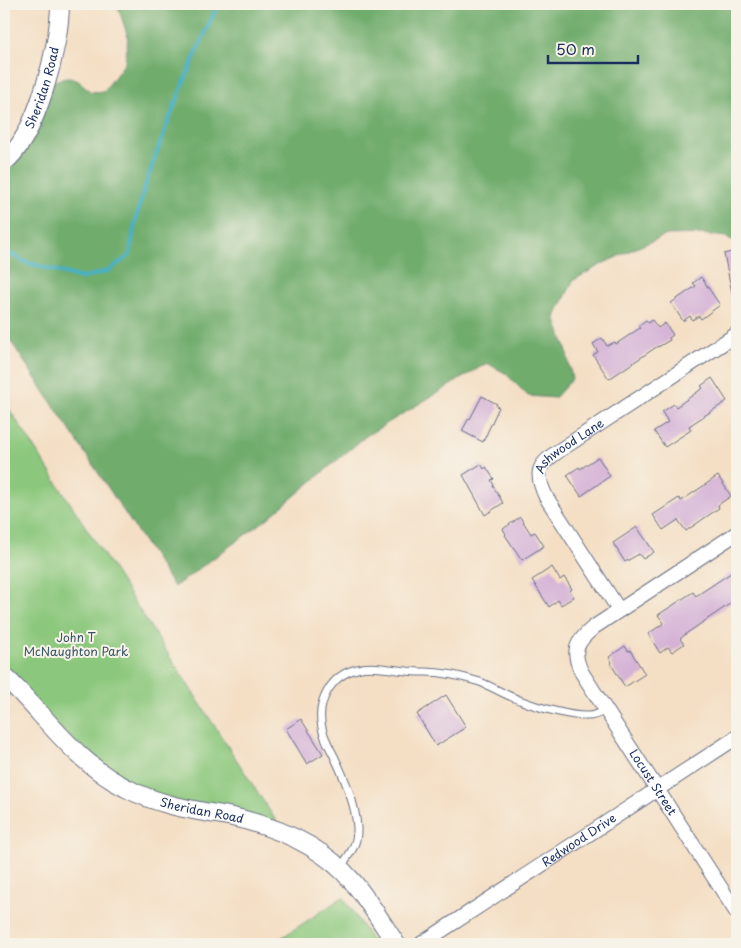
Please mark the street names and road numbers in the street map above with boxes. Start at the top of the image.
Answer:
street label: Sheridan Road [20,45,63,131]
street label: Ashwood Lane [530,414,607,476]
street label: Locust Street [625,745,682,819]
street label: Sheridan Road [158,792,246,827]
street label: Redwood Drive [538,809,619,871]

